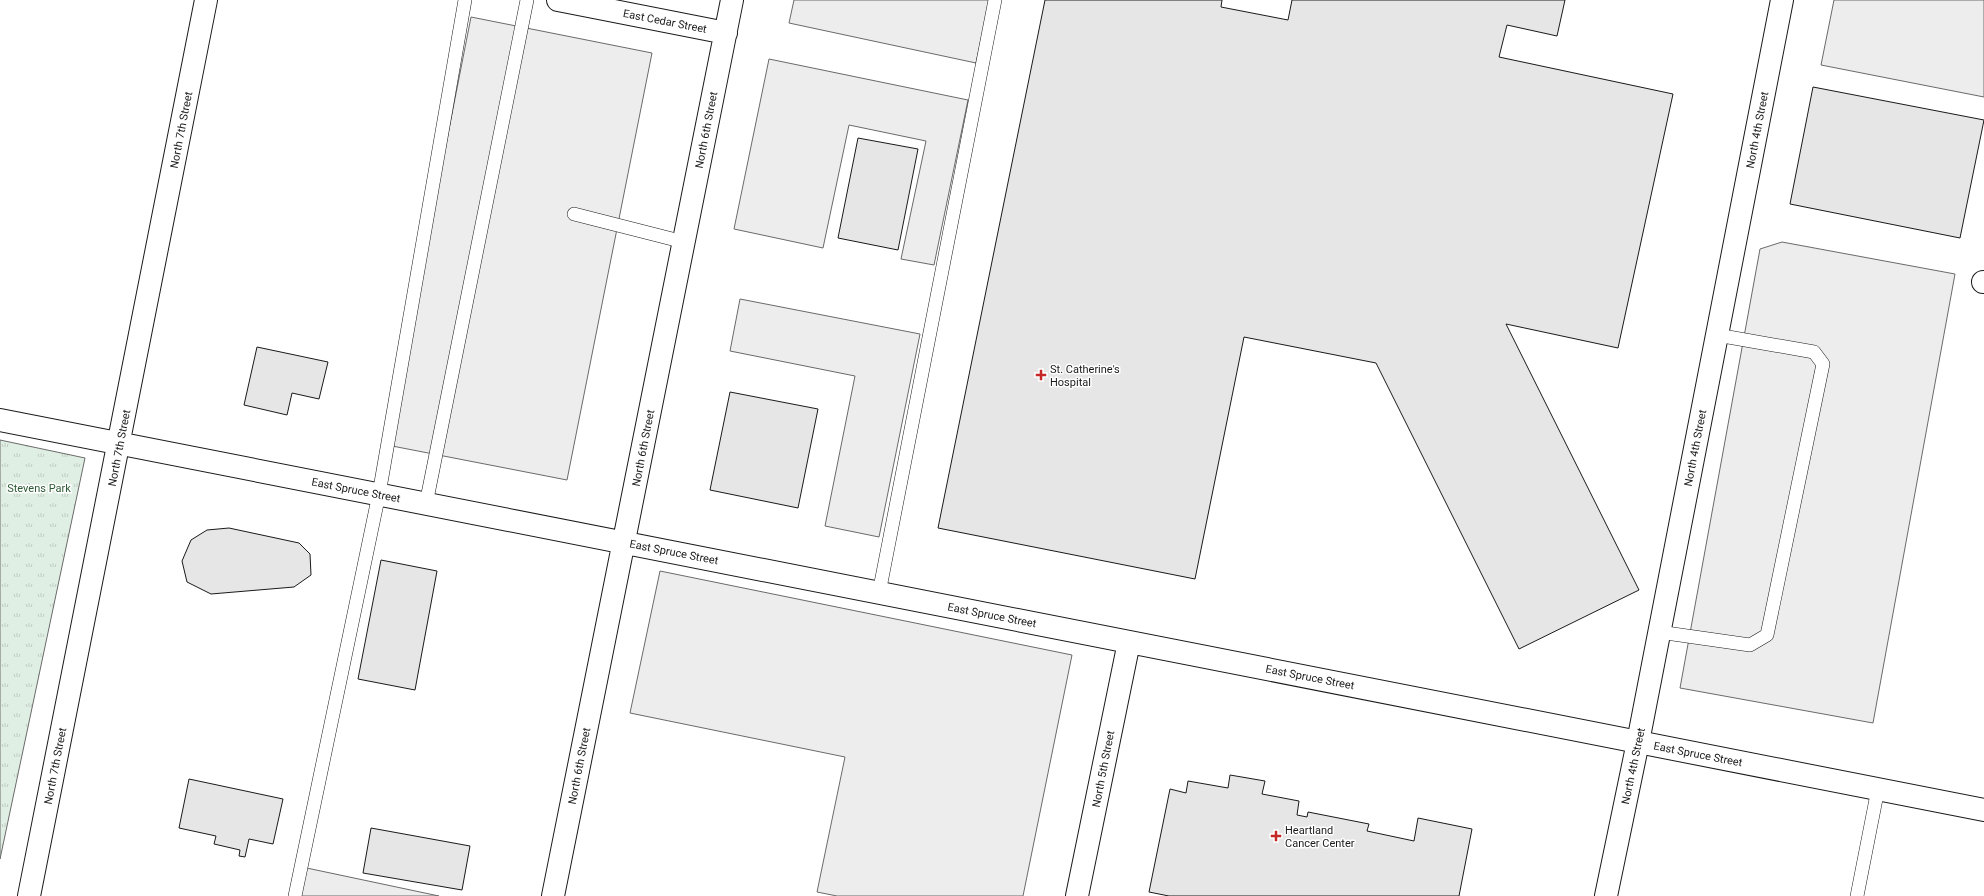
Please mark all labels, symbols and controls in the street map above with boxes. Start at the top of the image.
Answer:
street label: East Cedar Street [622,7,708,36]
street label: North 7th Street [168,90,195,170]
street label: North 6th Street [693,90,720,170]
street label: North 4th Street [1744,90,1771,170]
place label: St. Catherine's Hospital [1050,363,1120,389]
marker: St. Catherine's Hospital [1035,369,1047,381]
street label: North 7th Street [106,408,133,488]
street label: North 6th Street [630,408,657,488]
street label: North 4th Street [1682,408,1709,488]
street label: East Spruce Street [310,476,402,506]
park label: Stevens Park [7,482,71,495]
street label: East Spruce Street [628,538,720,568]
street label: East Spruce Street [946,601,1038,631]
street label: East Spruce Street [1264,663,1356,693]
street label: North 7th Street [42,726,69,806]
street label: North 6th Street [566,726,593,806]
street label: North 4th Street [1619,726,1648,806]
street label: North 5th Street [1090,729,1117,809]
street label: East Spruce Street [1652,740,1744,770]
place label: Heartland Cancer Center [1285,824,1355,850]
marker: Heartland Cancer Center [1270,830,1282,842]

